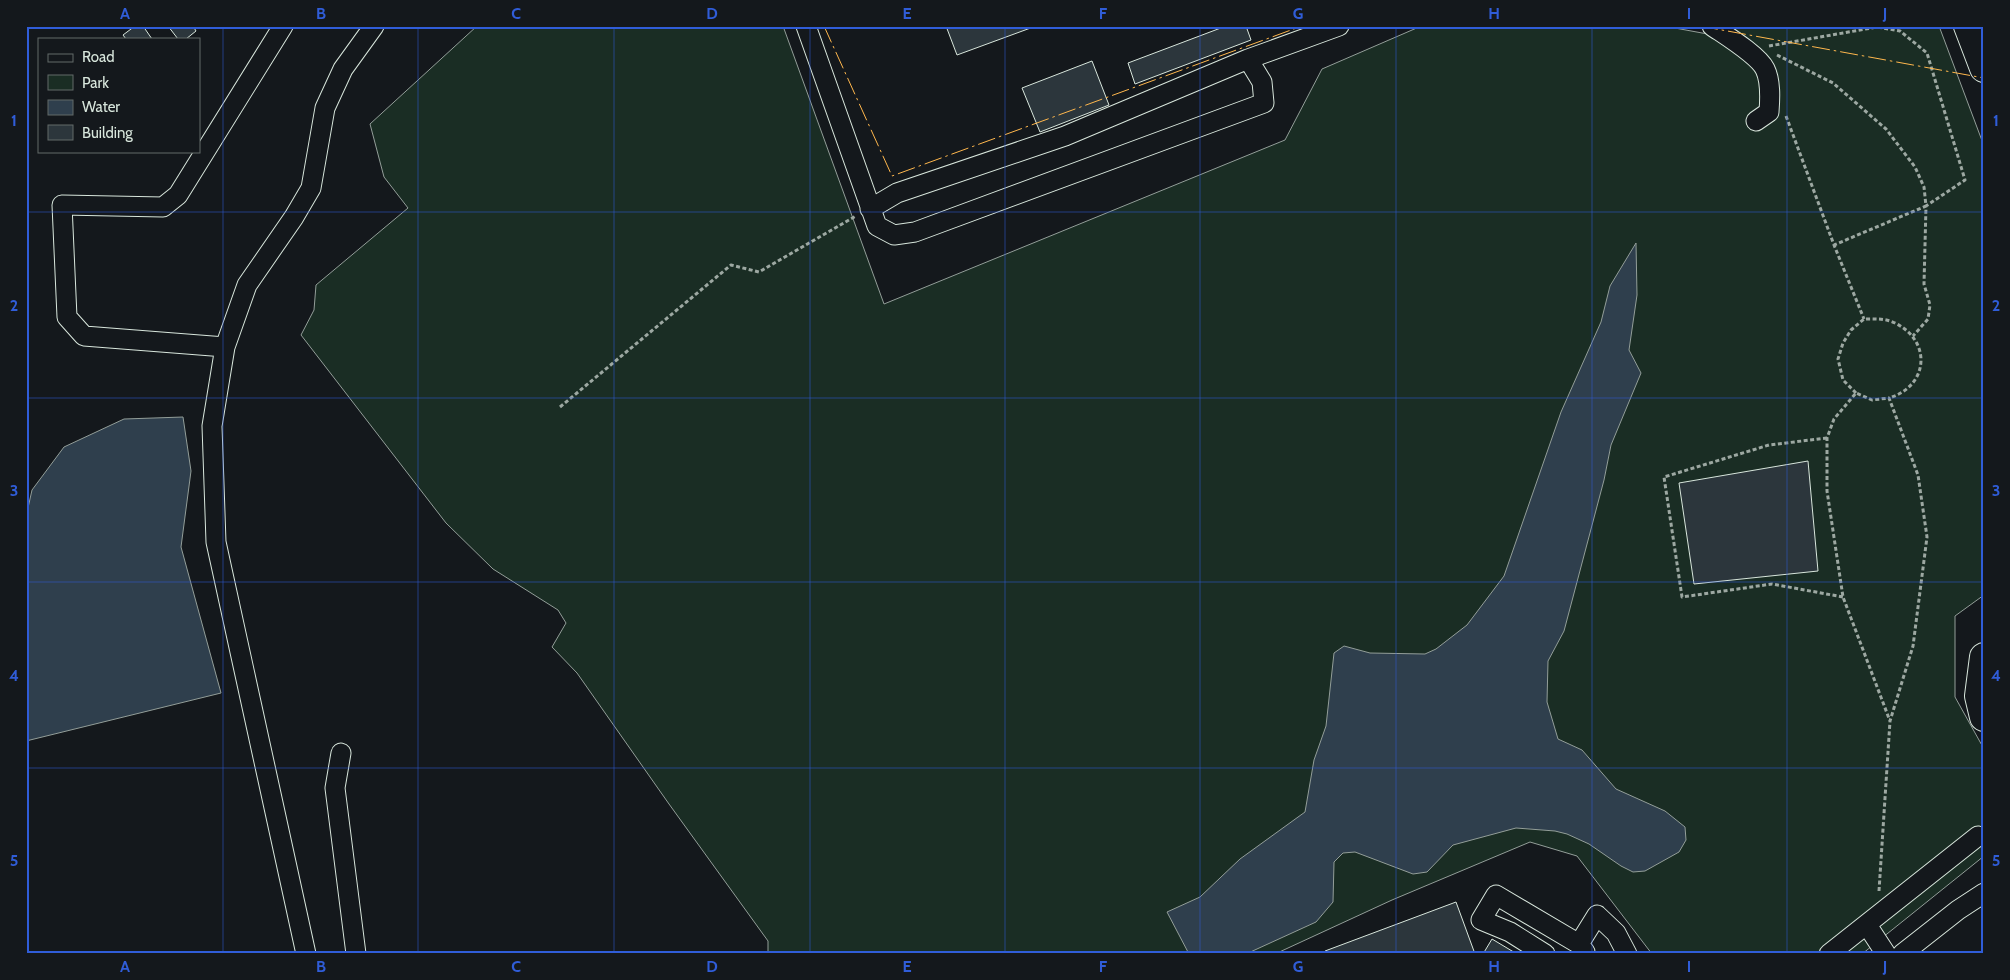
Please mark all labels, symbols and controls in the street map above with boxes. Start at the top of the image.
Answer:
text: A [120,4,130,23]
text: B [316,4,326,23]
text: C [511,4,521,23]
text: D [706,4,718,23]
text: E [902,4,912,23]
text: F [1099,4,1108,23]
text: G [1293,4,1303,23]
text: H [1488,4,1500,23]
text: I [1687,4,1691,23]
text: J [1882,4,1887,23]
legend [38,38,200,152]
text: Road [82,48,115,66]
text: Park [82,74,109,92]
text: Water [82,98,120,116]
text: 1 [11,111,17,130]
text: 1 [1993,111,1999,130]
text: Building [82,124,133,142]
text: 2 [10,296,18,315]
text: 2 [1992,296,2000,315]
text: 3 [10,481,18,500]
text: 3 [1992,481,2000,500]
text: 4 [9,666,19,685]
text: 4 [1991,666,2001,685]
text: 5 [10,851,18,870]
text: 5 [1992,851,2000,870]
text: A [120,957,130,976]
text: B [316,957,326,976]
text: C [511,957,521,976]
text: D [706,957,718,976]
text: E [902,957,912,976]
text: F [1099,957,1108,976]
text: G [1293,957,1303,976]
text: H [1488,957,1500,976]
text: I [1687,957,1691,976]
text: J [1882,957,1887,976]

